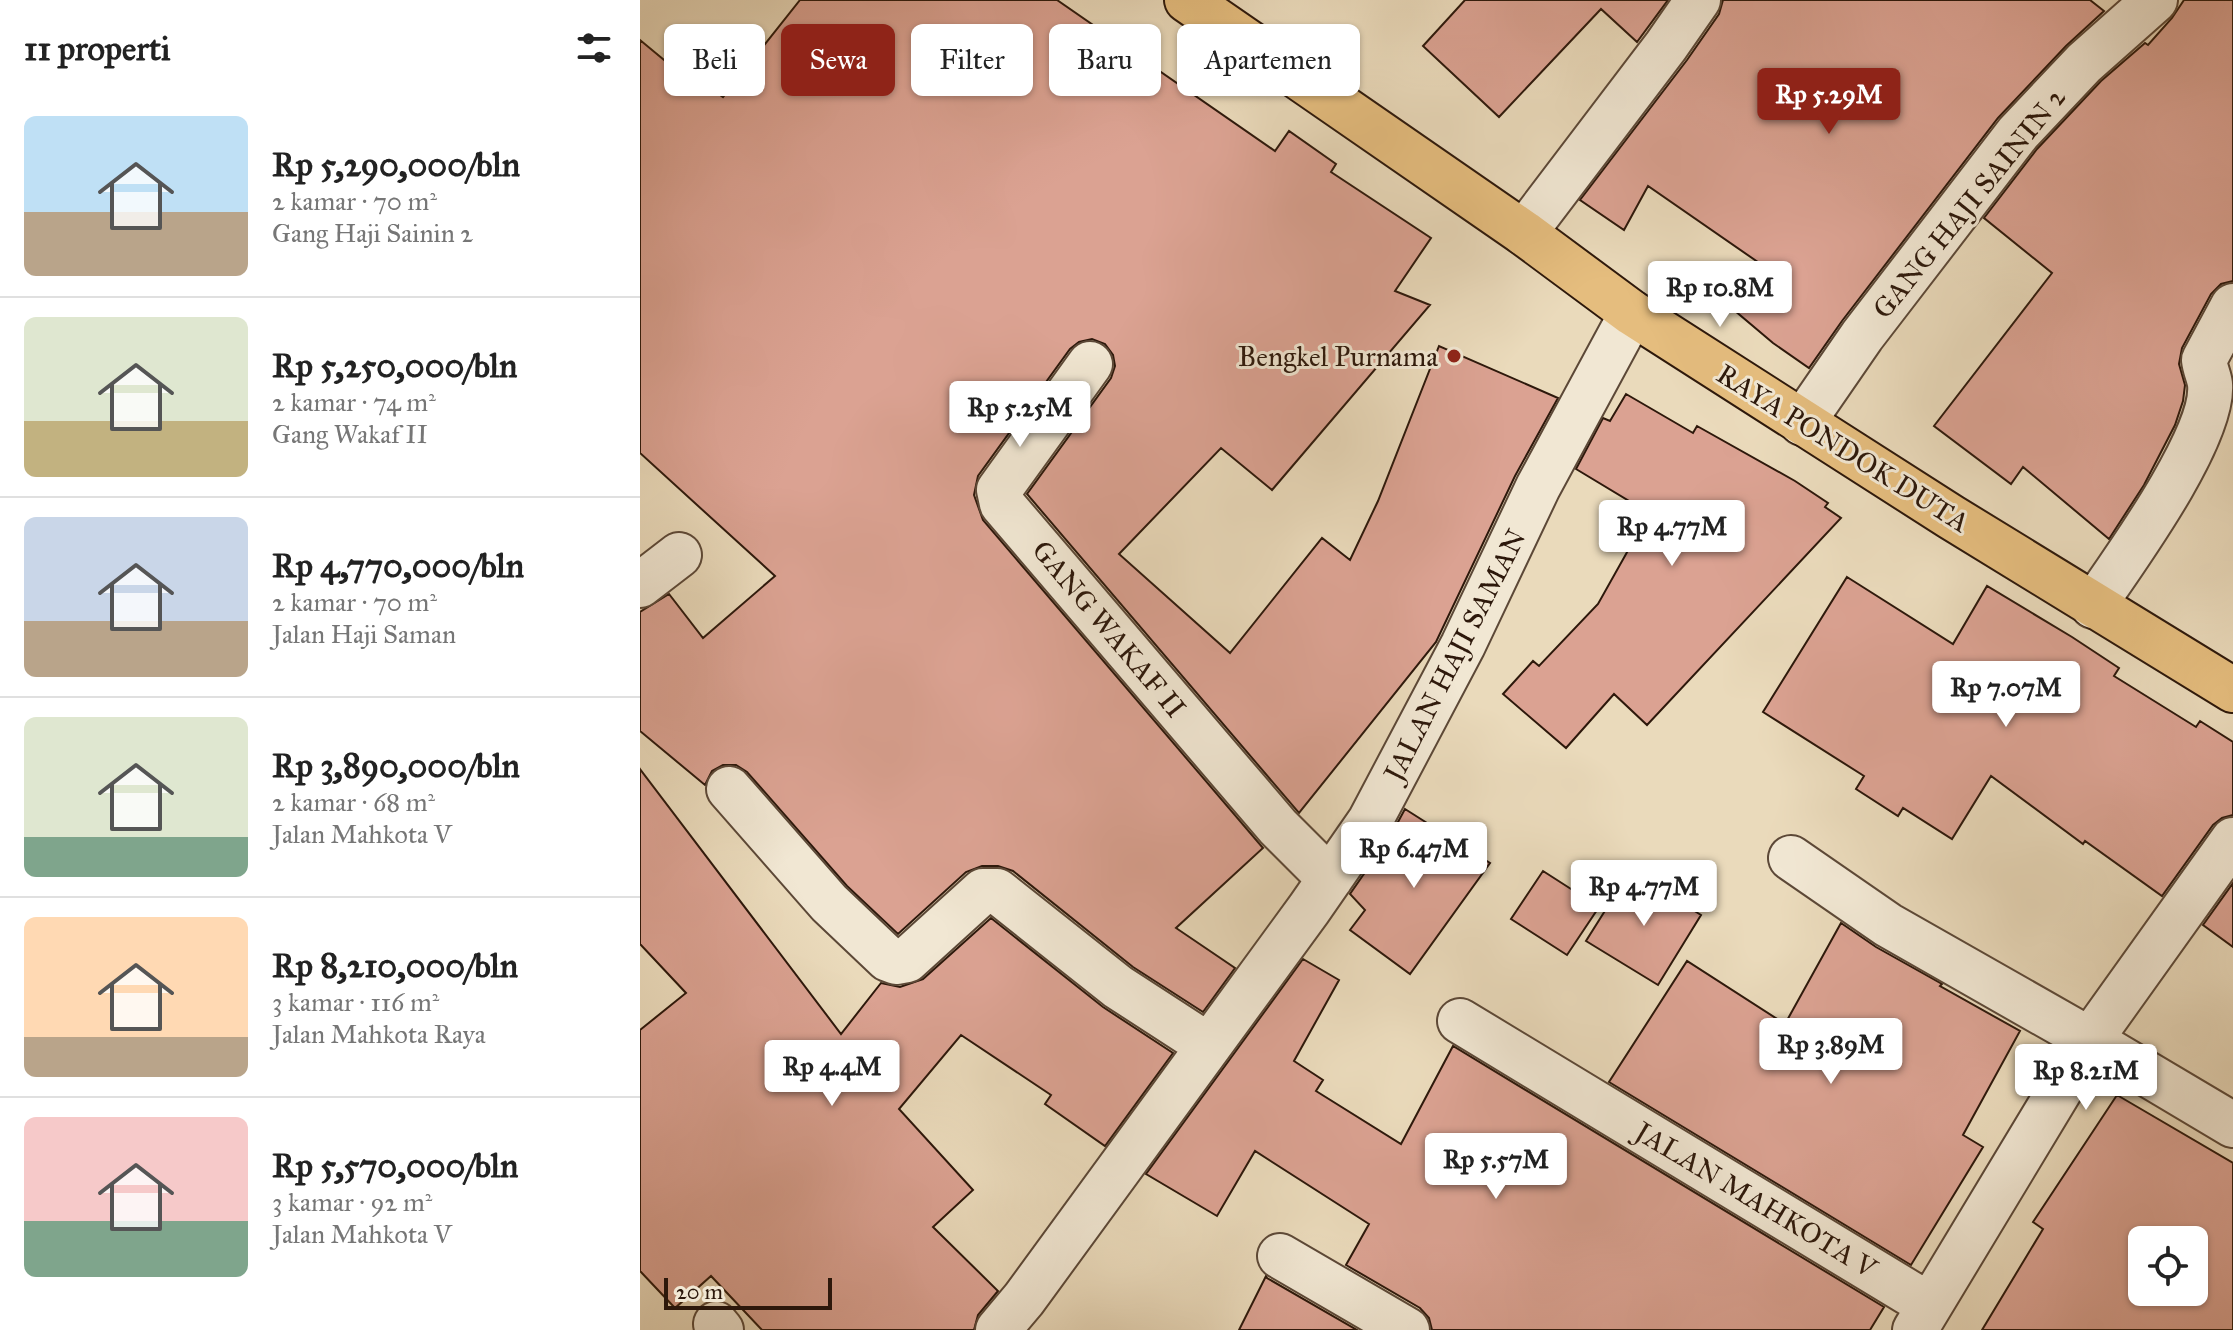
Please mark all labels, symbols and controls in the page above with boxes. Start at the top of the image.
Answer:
chip: Beli [664,24,765,96]
chip: Sewa [781,24,895,96]
chip: Filter [911,24,1033,96]
chip: Baru [1049,24,1161,96]
chip: Apartemen [1177,24,1360,96]
icon: filters [572,26,616,70]
text: 11 properti [24,28,170,69]
pin: Rp 5.29M [1746,68,1912,136]
text: Rp 5.29M [1775,78,1883,110]
street label: GANG HAJI SAININ 2 [1865,80,2073,326]
text: Rp 5,290,000/bln [272,144,520,185]
icon: home [88,148,184,244]
text: 2 kamar · 70 m² [272,185,437,217]
text: Gang Haji Sainin 2 [272,217,473,249]
pin: Rp 10.8M [1637,261,1803,329]
text: Rp 10.8M [1666,271,1774,303]
place label: Bengkel Purnama [1238,339,1438,374]
text: Rp 5,250,000/bln [272,345,517,386]
marker: Bengkel Purnama [1445,347,1463,365]
icon: home [88,349,184,445]
street label: RAYA PONDOK DUTA [1710,356,1976,540]
pin: Rp 5.25M [937,381,1103,449]
text: 2 kamar · 74 m² [272,386,436,418]
text: Rp 5.25M [967,391,1073,423]
text: Gang Wakaf II [272,418,428,450]
pin: Rp 4.77M [1589,500,1755,568]
text: Rp 4.77M [1617,510,1727,542]
street label: JALAN HAJI SAMAN [1375,523,1534,790]
street label: GANG WAKAF II [1025,533,1193,725]
text: Rp 4,770,000/bln [272,545,524,586]
icon: home [88,549,184,645]
text: 2 kamar · 70 m² [272,586,437,618]
text: Jalan Haji Saman [272,618,456,650]
pin: Rp 7.07M [1923,661,2089,729]
text: Rp 7.07M [1950,671,2062,703]
text: Rp 3,890,000/bln [272,745,520,786]
icon: home [88,749,184,845]
text: 2 kamar · 68 m² [272,786,435,818]
text: Jalan Mahkota V [272,818,452,850]
pin: Rp 6.47M [1331,822,1497,890]
text: Rp 6.47M [1359,832,1469,864]
pin: Rp 4.77M [1561,860,1727,928]
text: Rp 4.77M [1589,870,1699,902]
text: Rp 8,210,000/bln [272,945,518,986]
icon: home [88,949,184,1045]
text: 3 kamar · 116 m² [272,986,439,1018]
text: Jalan Mahkota Raya [272,1018,486,1050]
pin: Rp 3.89M [1748,1018,1914,1086]
text: Rp 3.89M [1777,1028,1885,1060]
pin: Rp 4.4M [758,1040,906,1108]
pin: Rp 8.21M [2003,1044,2169,1112]
text: Rp 4.4M [783,1050,881,1082]
text: Rp 8.21M [2033,1054,2139,1086]
street label: JALAN MAHKOTA V [1626,1113,1884,1287]
pin: Rp 5.57M [1413,1133,1579,1201]
text: Rp 5.57M [1443,1143,1549,1175]
text: Rp 5,570,000/bln [272,1145,518,1186]
icon: home [88,1149,184,1245]
text: 3 kamar · 92 m² [272,1186,432,1218]
text: Jalan Mahkota V [272,1218,452,1250]
map controls [2128,1226,2208,1306]
button: locate [2128,1226,2208,1306]
scale bar [664,1274,832,1310]
text: 20 m [676,1278,723,1305]

